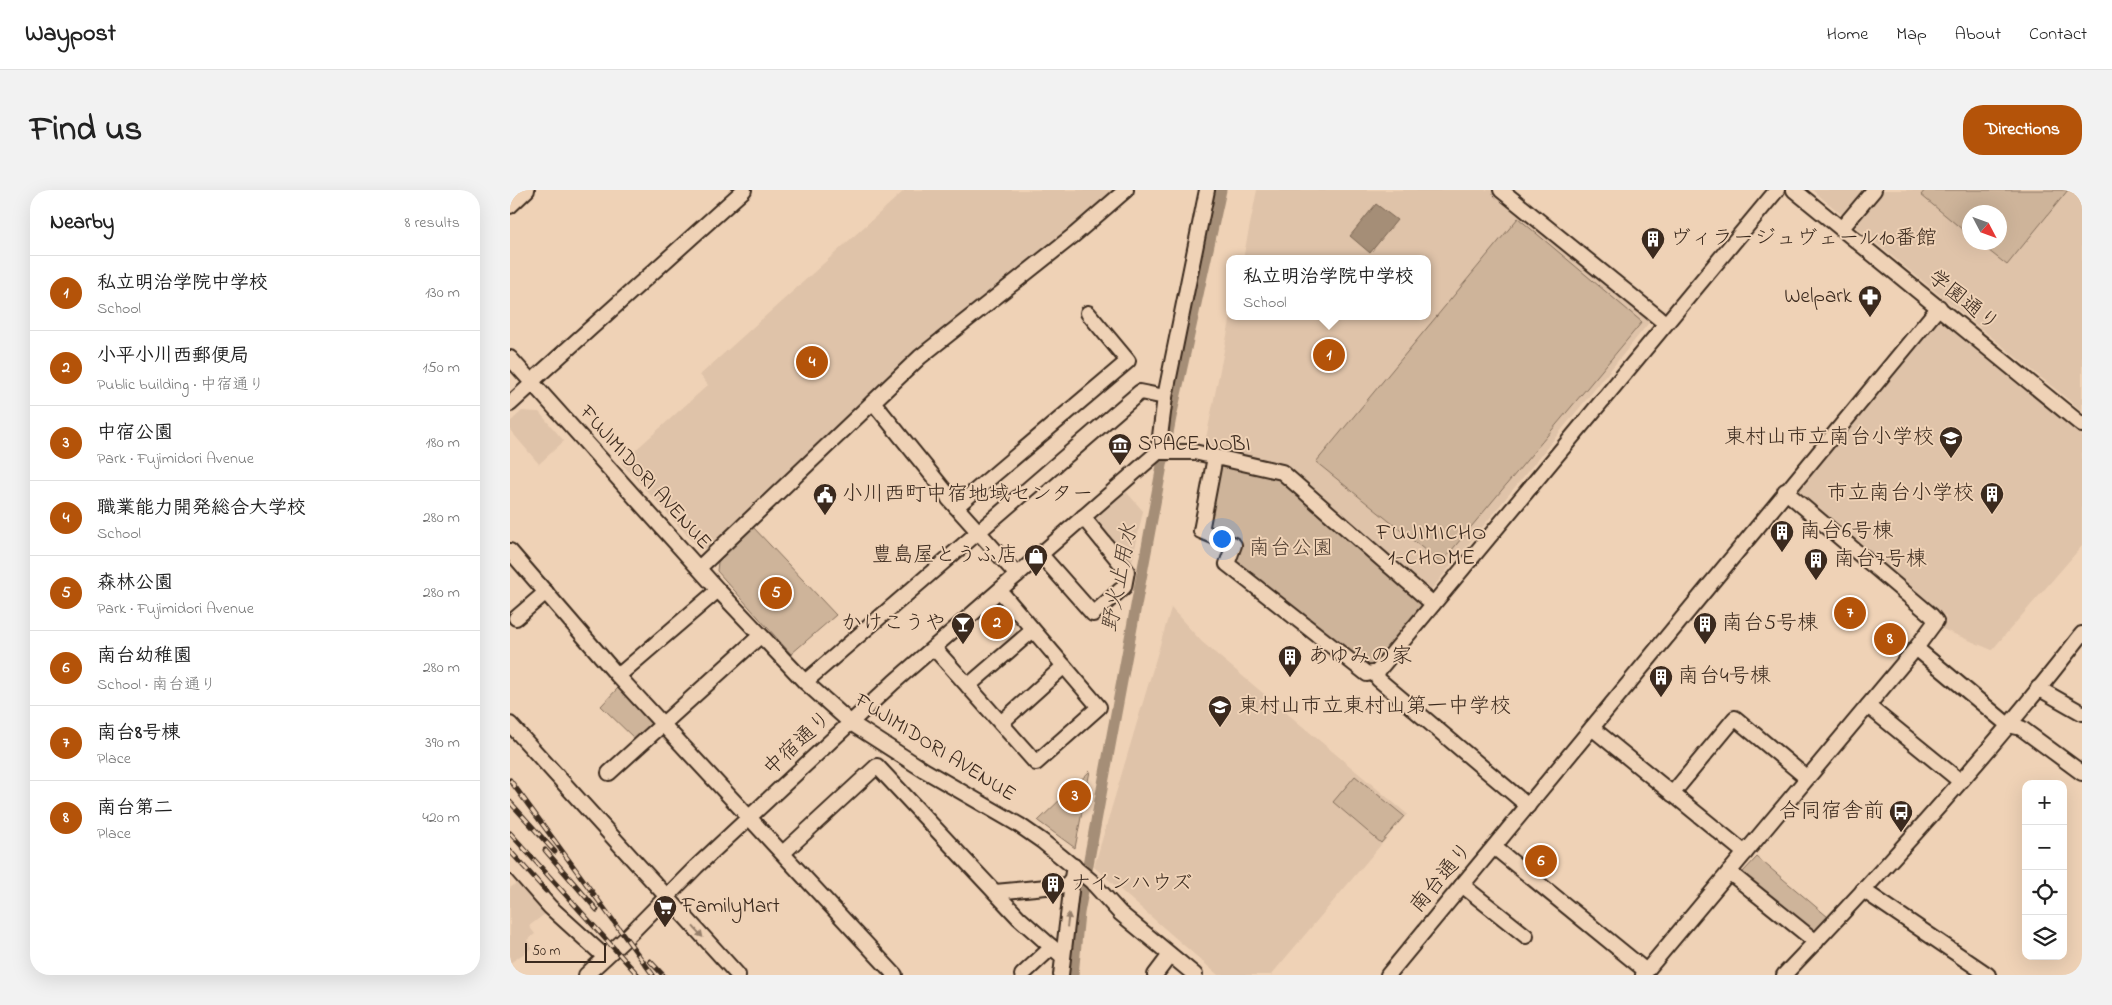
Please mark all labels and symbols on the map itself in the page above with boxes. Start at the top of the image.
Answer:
north arrow [1962,205,2007,250]
place label: ヴィラージュヴェール10番館 [1670,224,1937,254]
building icon: ヴィラージュヴェール10番館 [1640,226,1666,260]
street label: 学園通り [1921,263,2005,339]
place label: Welpark [1784,282,1853,312]
pharmacy icon: Welpark [1857,284,1883,318]
pin: 1 [1313,336,1345,374]
pin: 4 [796,343,828,381]
street label: FUJIMIDORI AVENUE [571,398,718,557]
place label: 東村山市立南台小学校 [1724,423,1934,453]
school or university icon: 東村山市立南台小学校 [1938,425,1964,459]
place label: SPACE NOBI [1138,430,1250,460]
museum icon: SPACE NOBI [1107,432,1133,466]
place label: 市立南台小学校 [1827,479,1974,509]
place label: 小川西町中宿地域センター [842,480,1093,510]
building icon: 市立南台小学校 [1979,481,2005,515]
public building icon: 小川西町中宿地域センター [812,482,838,516]
place label: 南台6号棟 [1800,517,1893,547]
district label: FUJIMICHO 1-CHOME [1376,518,1487,575]
building icon: 南台6号棟 [1769,519,1795,553]
water label: 野火止用水 [1095,521,1147,635]
your location [1209,526,1235,552]
park label: 南台公園 [1249,534,1333,564]
place label: 豊島屋とうふ店 [872,541,1018,571]
shop icon: 豊島屋とうふ店 [1023,543,1049,577]
place label: 南台7号棟 [1834,545,1927,575]
building icon: 南台7号棟 [1803,547,1829,581]
pin: 5 [760,574,792,612]
pin: 7 [1834,594,1866,632]
pin: 2 [981,604,1013,642]
place label: かけこうや [841,609,946,639]
place label: 南台5号棟 [1722,609,1818,639]
bar icon: かけこうや [950,611,976,645]
building icon: 南台5号棟 [1692,611,1718,645]
pin: 8 [1874,620,1906,658]
place label: あゆみの家 [1308,642,1412,672]
building icon: あゆみの家 [1277,644,1303,678]
place label: 南台4号棟 [1678,662,1771,692]
building icon: 南台4号棟 [1648,664,1674,698]
street label: FUJIMIDORI AVENUE [848,686,1021,810]
place label: 東村山市立東村山第一中学校 [1238,692,1511,722]
school or university icon: 東村山市立東村山第一中学校 [1207,694,1233,728]
street label: 中宿通り [757,704,839,784]
pin: 3 [1059,777,1091,815]
place label: 合同宿舎前 [1779,797,1884,827]
bus stop icon: 合同宿舎前 [1888,799,1914,833]
street label: 南台通り [1404,836,1480,920]
pin: 6 [1525,842,1557,880]
place label: ナインハウズ [1070,869,1192,899]
building icon: ナインハウズ [1040,871,1066,905]
place label: FamilyMart [681,892,780,924]
supermarket icon: FamilyMart [652,894,678,928]
one-way arrow [1064,912,1072,928]
one-way arrow [693,925,704,938]
scale bar [525,940,606,963]

